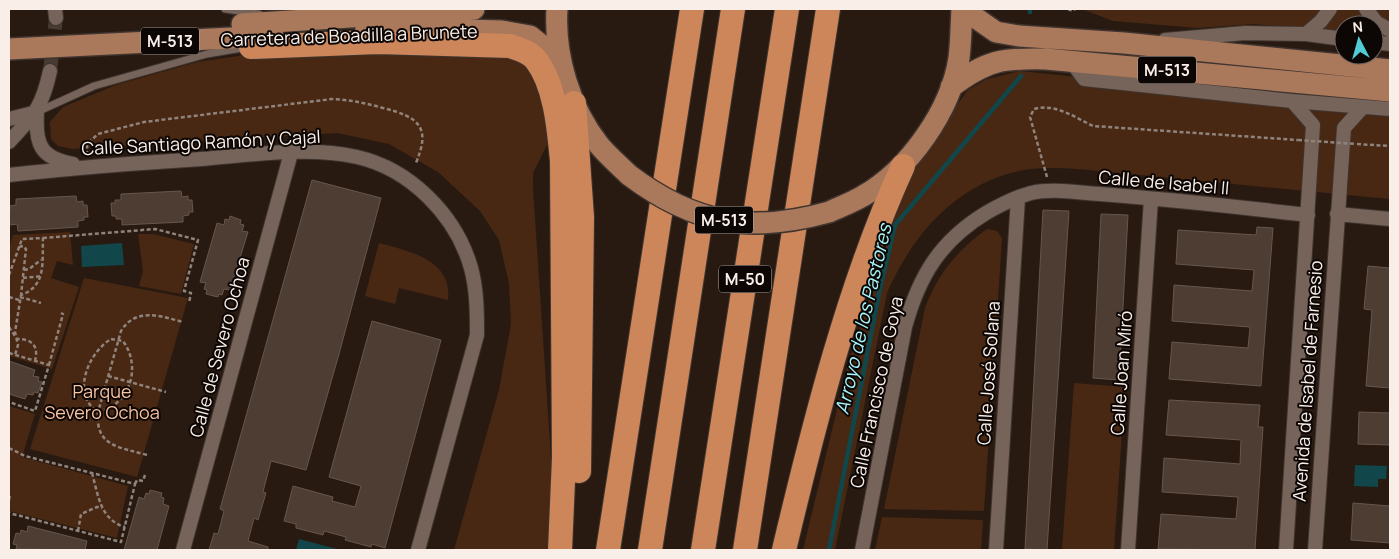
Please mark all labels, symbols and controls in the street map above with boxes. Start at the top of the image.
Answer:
north arrow [1334,15,1384,65]
text: N [1352,17,1364,37]
street label: Carretera de Boadilla a Brunete [220,19,478,51]
road number: M-513 [141,27,199,54]
road number: M-513 [1138,56,1196,84]
street label: Calle Santiago Ramón y Cajal [81,124,321,160]
street label: Calle de Isabel II [1098,164,1230,200]
road number: M-513 [695,206,753,234]
water label: Arroyo de los Pastores [828,219,898,417]
street label: Calle de Severo Ochoa [183,254,255,440]
street label: Avenida de Isabel de Farnesio [1287,260,1327,502]
road number: M-50 [719,266,771,292]
street label: Calle Francisco de Goya [844,294,908,490]
street label: Calle José Solana [971,300,1005,446]
street label: Calle Joan Miró [1105,310,1137,436]
park label: Parque Severo Ochoa [44,379,160,424]

